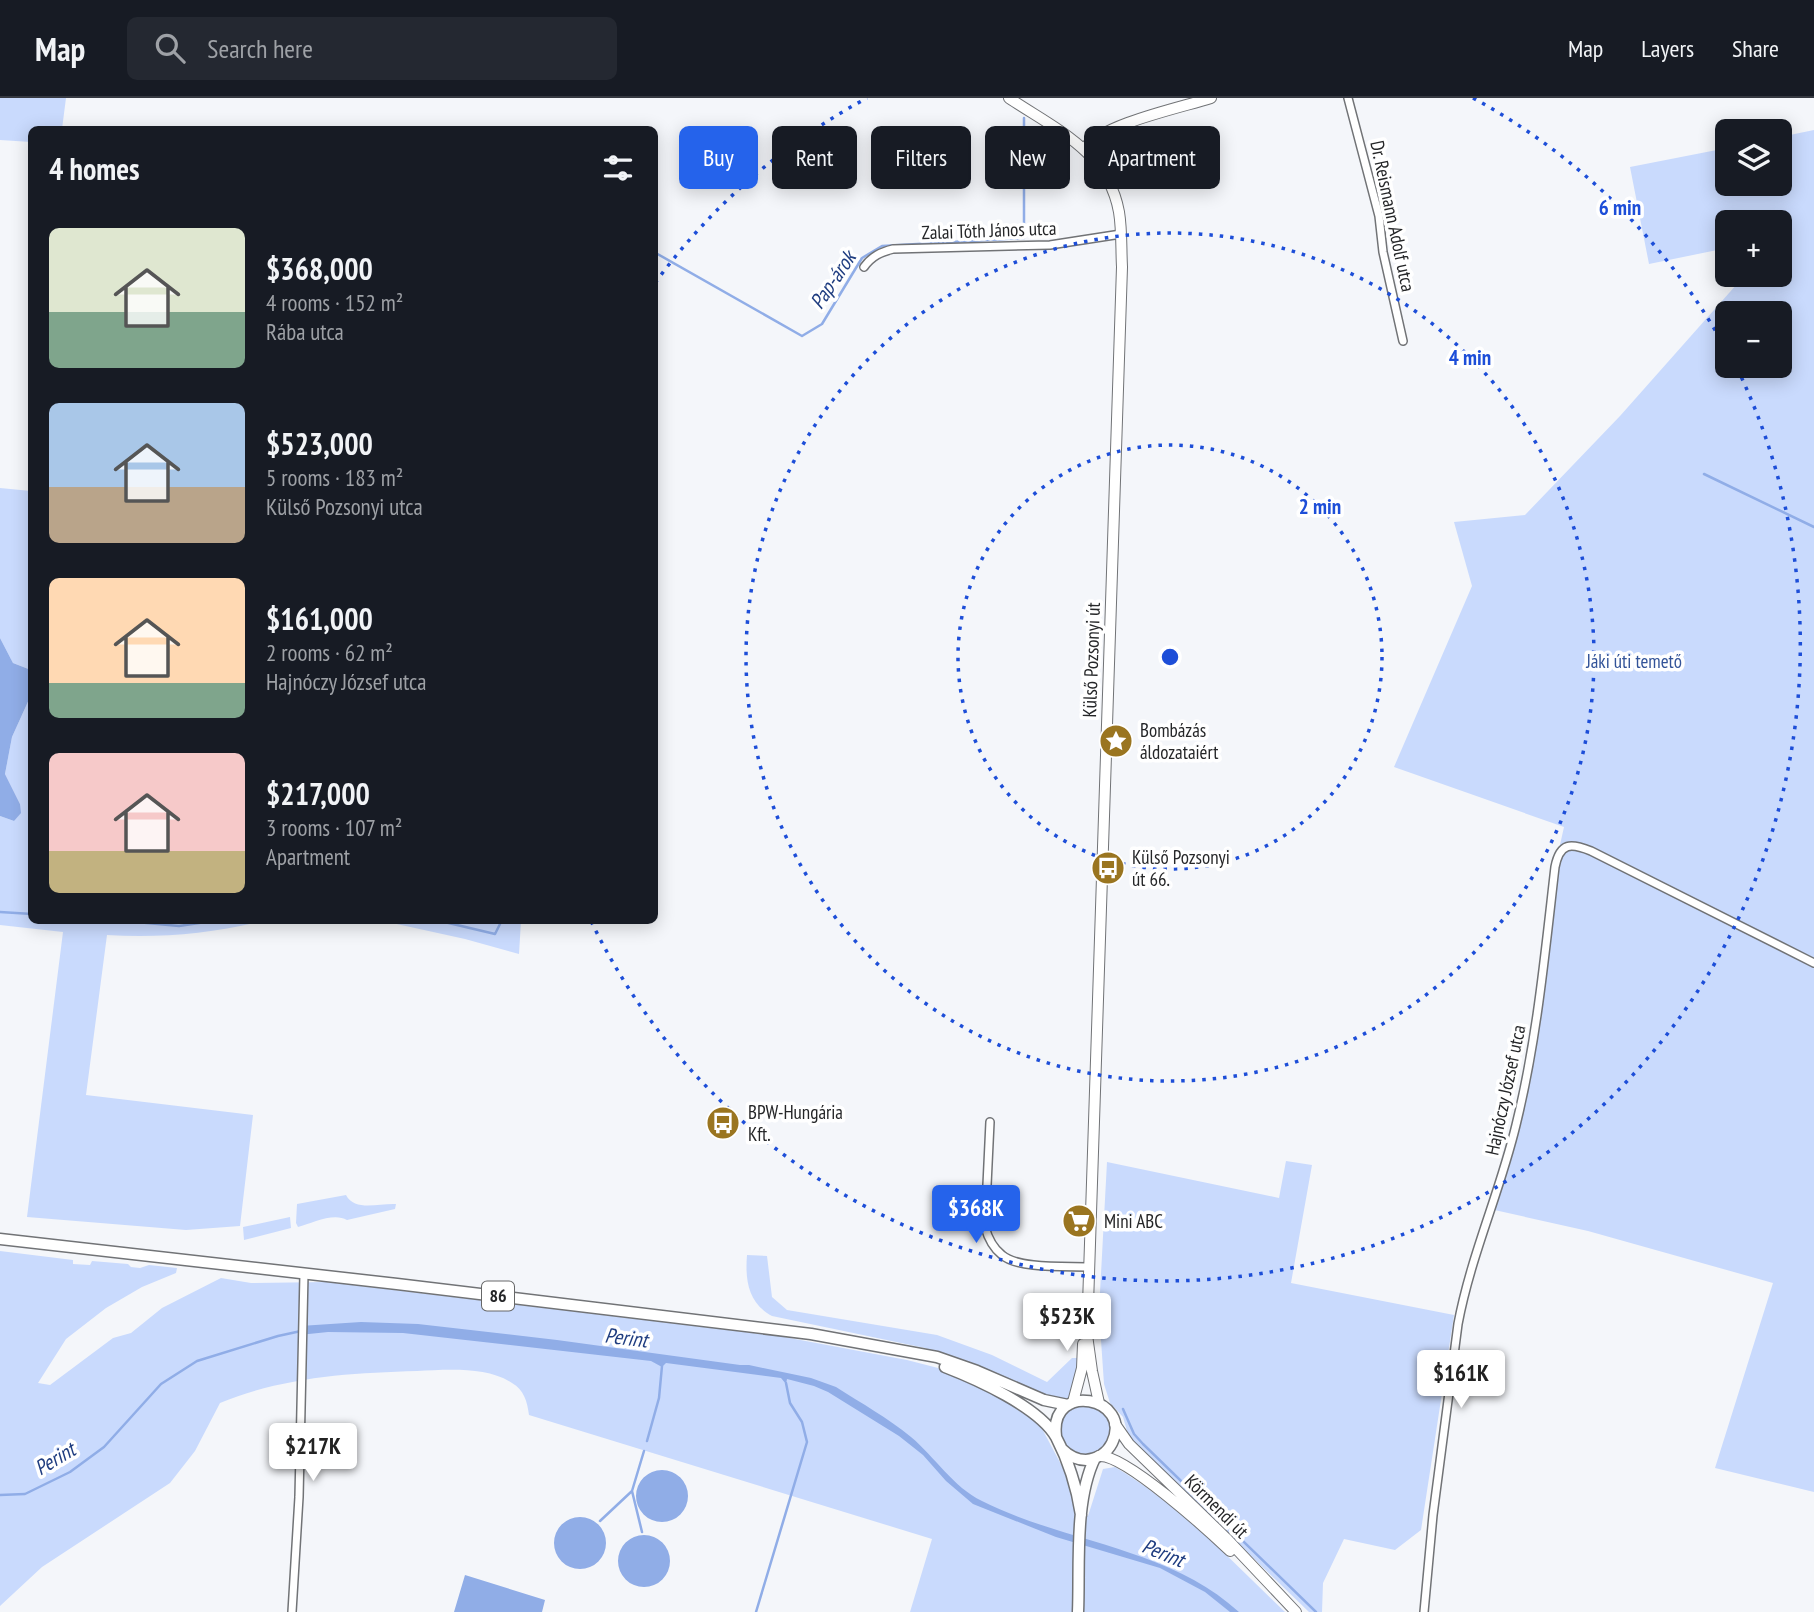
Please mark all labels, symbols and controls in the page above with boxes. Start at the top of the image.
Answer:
search box [127,17,617,80]
text: Map [35,27,85,70]
icon: search [151,29,189,67]
text: Search here [207,32,313,65]
text: Map [1568,33,1603,64]
text: Layers [1641,33,1694,64]
text: Share [1732,33,1779,64]
map controls [1715,119,1792,378]
button: layers [1715,119,1792,196]
chip: Buy [679,126,758,189]
chip: Rent [772,126,857,189]
chip: Filters [871,126,971,189]
chip: New [985,126,1070,189]
chip: Apartment [1084,126,1220,189]
street label: Dr. Reismann Adolf utca [1365,138,1421,294]
text: 4 homes [49,149,140,188]
icon: filters [599,149,637,187]
text: 6 min [1599,194,1641,221]
button: + [1715,210,1792,287]
street label: Zalai Tóth János utca [921,216,1057,244]
water label: Pap-árok [804,243,863,314]
text: $368,000 [266,249,373,288]
icon: home [105,256,189,340]
text: 4 rooms · 152 m² [266,288,403,317]
button: − [1715,301,1792,378]
text: Rába utca [266,317,344,346]
text: 4 min [1449,344,1491,371]
text: $523,000 [266,424,373,463]
icon: home [105,431,189,515]
text: 5 rooms · 183 m² [266,463,403,492]
text: Külső Pozsonyi utca [266,492,423,521]
text: 2 min [1299,493,1341,520]
text: $161,000 [266,599,373,638]
street label: Külső Pozsonyi út [1077,601,1105,718]
icon: home [105,606,189,690]
text: 2 rooms · 62 m² [266,638,393,667]
centre of rings [1158,645,1182,669]
park label: Jáki úti temető [1585,649,1682,673]
text: Hajnóczy József utca [266,667,426,696]
place label: Bombázás áldozataiért [1140,718,1219,764]
place icon: Bombázás áldozataiért [1097,722,1135,760]
text: $217,000 [266,774,370,813]
icon: home [105,781,189,865]
text: 3 rooms · 107 m² [266,813,402,842]
text: Apartment [266,842,350,871]
place label: Külső Pozsonyi út 66. [1132,845,1230,891]
bus stop icon: Külső Pozsonyi út 66. [1089,849,1127,887]
street label: Hajnóczy József utca [1479,1023,1531,1157]
place label: BPW-Hungária Kft. [748,1100,843,1146]
bus stop icon: BPW-Hungária Kft. [704,1104,742,1142]
pin: $368K [927,1186,1025,1245]
text: $368K [948,1193,1004,1222]
supermarket icon: Mini ABC [1060,1202,1098,1240]
place label: Mini ABC [1104,1209,1163,1233]
road number: 86 [482,1282,514,1310]
pin: $523K [1018,1294,1116,1353]
text: $523K [1039,1301,1095,1330]
water label: Perint [603,1321,651,1354]
pin: $161K [1412,1350,1510,1410]
text: $161K [1433,1358,1489,1387]
pin: $217K [264,1424,362,1483]
text: $217K [285,1431,341,1460]
water label: Perint [29,1435,82,1481]
street label: Körmendi út [1180,1469,1254,1543]
water label: Perint [1138,1532,1190,1574]

